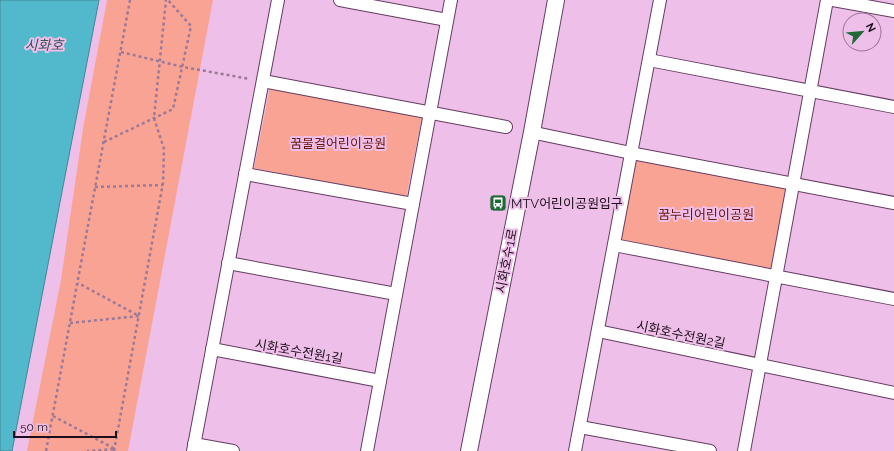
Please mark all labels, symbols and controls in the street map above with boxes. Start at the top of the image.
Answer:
north arrow [842,12,882,52]
text: N [863,21,878,34]
water label: 시화호 [25,37,64,53]
park label: 꿈물결어린이공원 [290,136,386,151]
bus stop icon: MTV어린이공원입구 [488,193,508,213]
place label: MTV어린이공원입구 [511,196,623,211]
park label: 꿈누리어린이공원 [658,207,754,222]
street label: 시화호수1로 [493,228,520,295]
street label: 시화호수전원2길 [635,318,727,351]
street label: 시화호수전원1길 [254,336,344,367]
scale bar [14,413,116,439]
text: 50 m [20,420,48,434]

